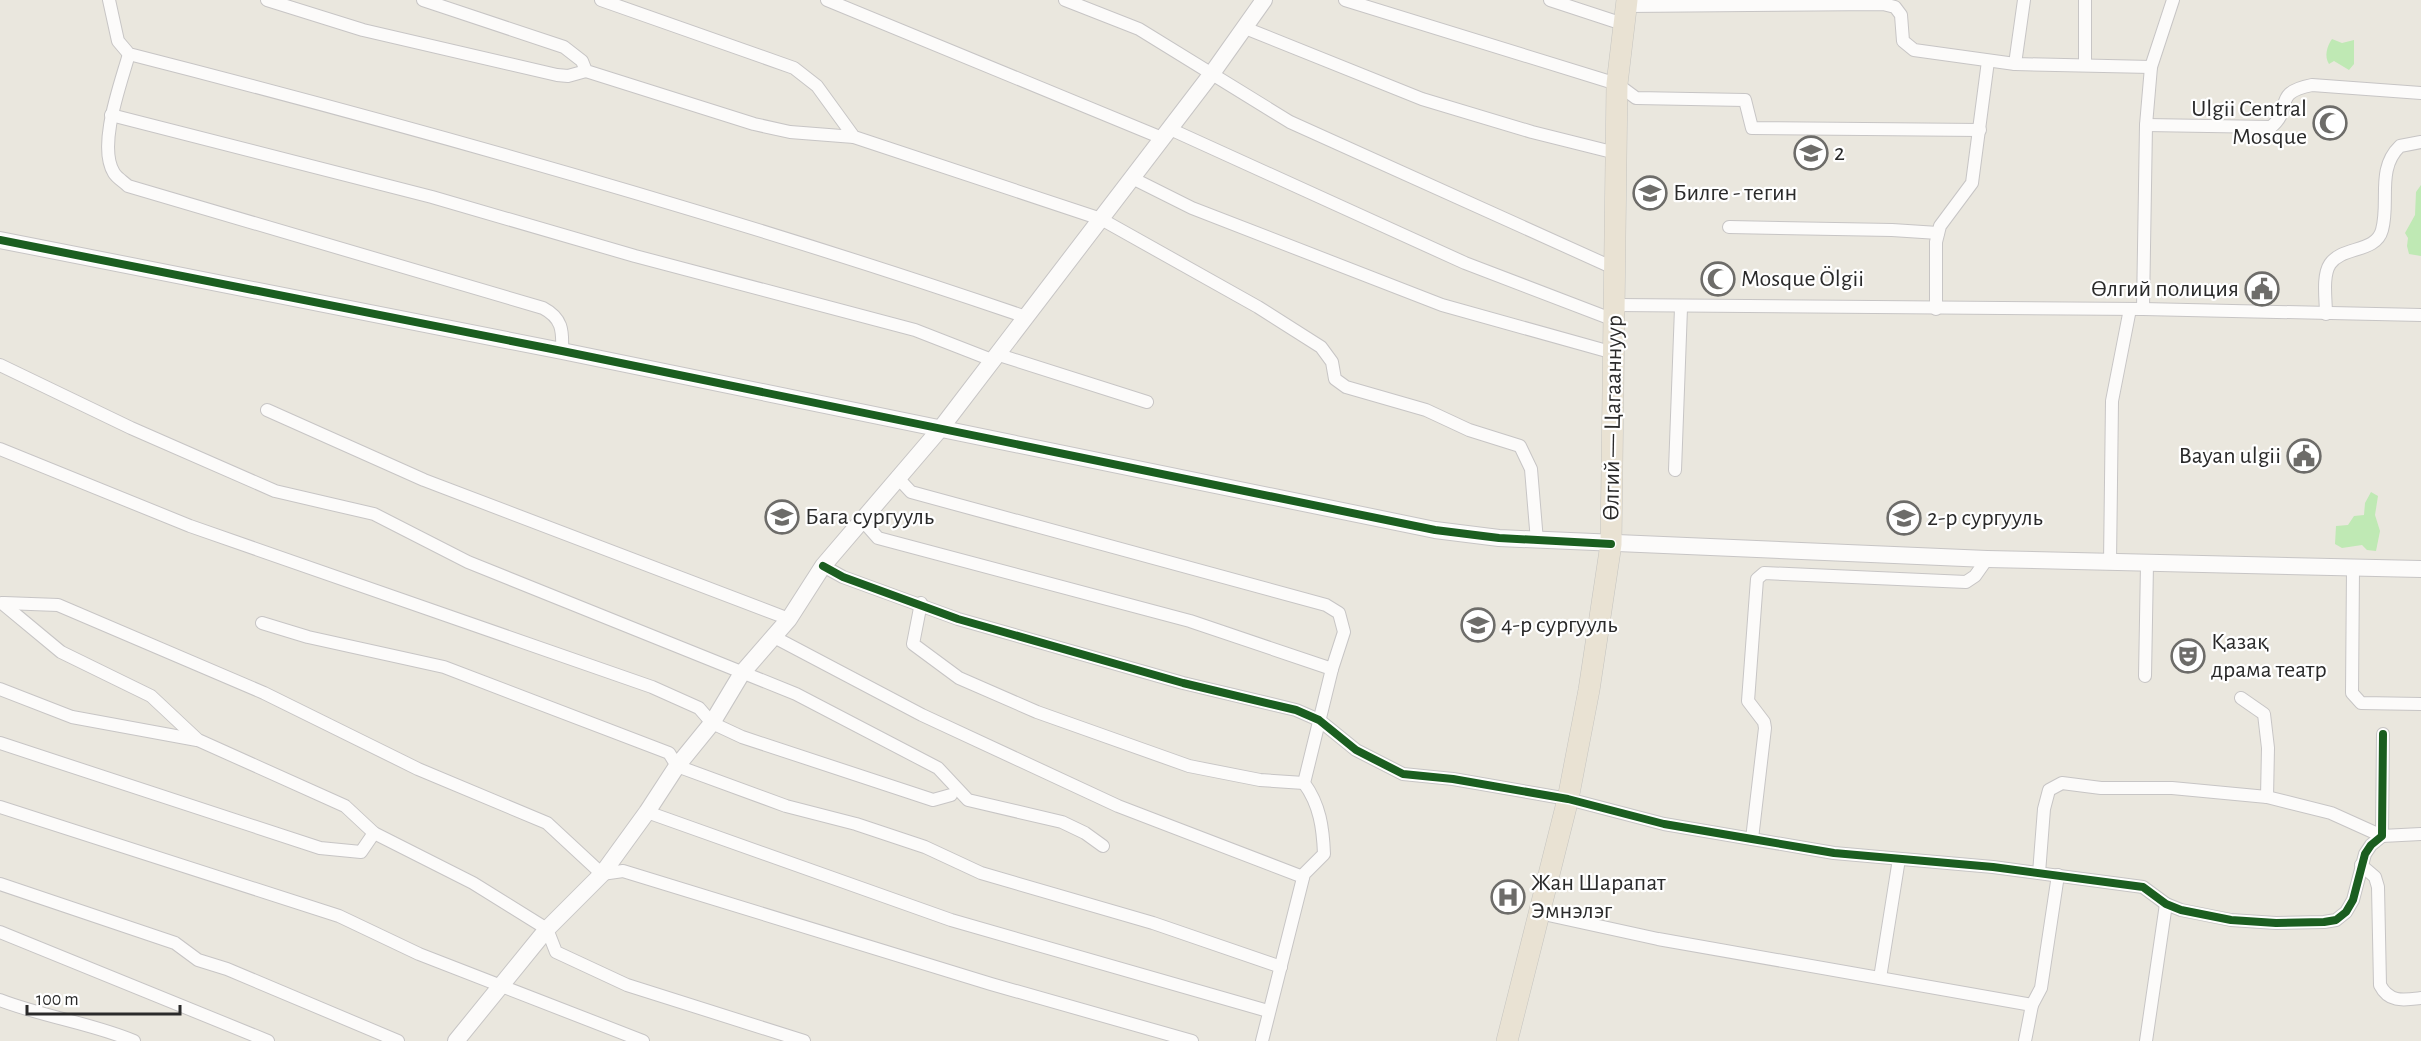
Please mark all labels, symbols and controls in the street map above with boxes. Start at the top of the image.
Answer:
place label: Ulgii Central Mosque [2191,97,2307,149]
mosque icon: Ulgii Central Mosque [2312,105,2348,141]
school or university icon: 2 [1793,135,1829,171]
place label: 2 [1834,141,1845,165]
school or university icon: Билге - тегин [1632,175,1668,211]
place label: Билге - тегин [1673,181,1797,205]
mosque icon: Mosque Ölgii [1700,261,1736,297]
place label: Mosque Ölgii [1741,266,1864,291]
public building icon: Өлгий полиция [2244,271,2280,307]
place label: Өлгий полиция [2091,277,2239,301]
street label: Өлгий — Цагааннуур [1599,315,1627,521]
public building icon: Bayan ulgii [2286,438,2322,474]
place label: Bayan ulgii [2179,444,2281,468]
school or university icon: Бага сургууль [764,499,800,535]
school or university icon: 2-р сургууль [1886,500,1922,536]
place label: Бага сургууль [805,505,934,529]
place label: 2-р сургууль [1927,506,2043,530]
school or university icon: 4-р сургууль [1460,607,1496,643]
place label: 4-р сургууль [1501,613,1617,637]
place label: Қазақ драма театр [2211,630,2327,682]
theatre icon: Қазақ драма театр [2170,638,2206,674]
place label: Жан Шарапат Эмнэлэг [1531,871,1666,923]
hospital icon: Жан Шарапат Эмнэлэг [1490,879,1526,915]
scale bar [27,978,180,1016]
text: 100 m [36,991,79,1009]

